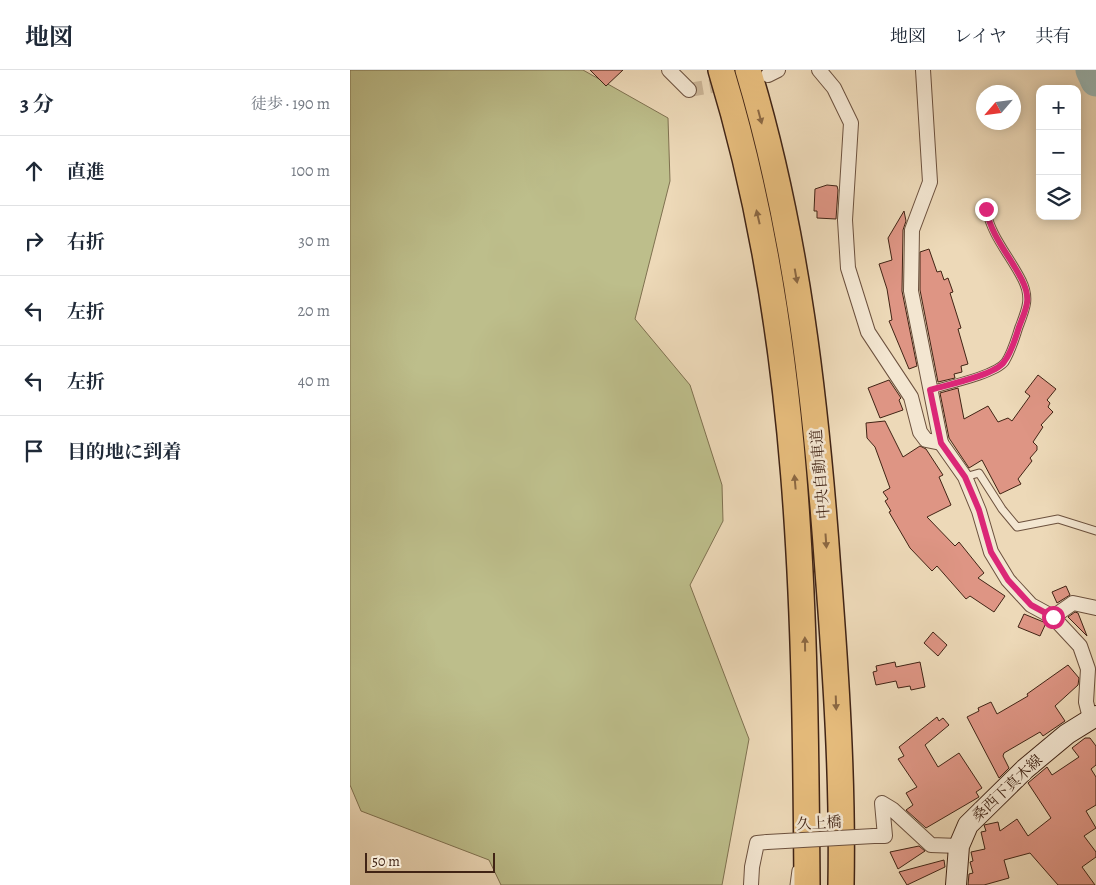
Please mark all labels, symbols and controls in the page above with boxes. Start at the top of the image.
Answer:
text: 地図 [25,21,73,53]
text: 地図 [890,24,926,48]
text: レイヤ [954,24,1007,48]
text: 共有 [1035,24,1071,48]
north arrow [976,85,1021,130]
map controls [1036,85,1081,220]
button: + [1036,85,1081,130]
text: 3 分 [20,90,54,118]
text: 徒歩 · 190 m [251,93,330,115]
one-way arrow [757,110,765,125]
button: − [1036,130,1081,175]
icon: ahead [20,157,48,185]
text: 直進 [67,159,105,185]
text: 100 m [291,160,330,182]
button: layers [1036,175,1081,220]
route end [975,198,998,221]
one-way arrow [754,209,762,224]
icon: right [20,227,48,255]
text: 右折 [67,229,105,255]
text: 30 m [298,230,330,252]
one-way arrow [792,268,800,284]
icon: left [20,297,48,325]
text: 左折 [67,299,105,325]
text: 20 m [297,300,330,322]
icon: left [20,367,48,395]
text: 左折 [67,369,105,395]
text: 40 m [298,370,330,392]
street label: 中央自動車道 [806,428,834,520]
icon: arrive [20,437,48,465]
text: 目的地に到着 [67,439,181,465]
one-way arrow [791,473,799,489]
one-way arrow [822,534,830,550]
route start [1042,606,1065,629]
one-way arrow [801,636,809,652]
one-way arrow [832,696,840,712]
street label: 桑西下真木線 [967,750,1047,826]
street label: 久上橋 [796,812,842,834]
scale bar [365,850,495,873]
text: 50 m [372,852,400,871]

